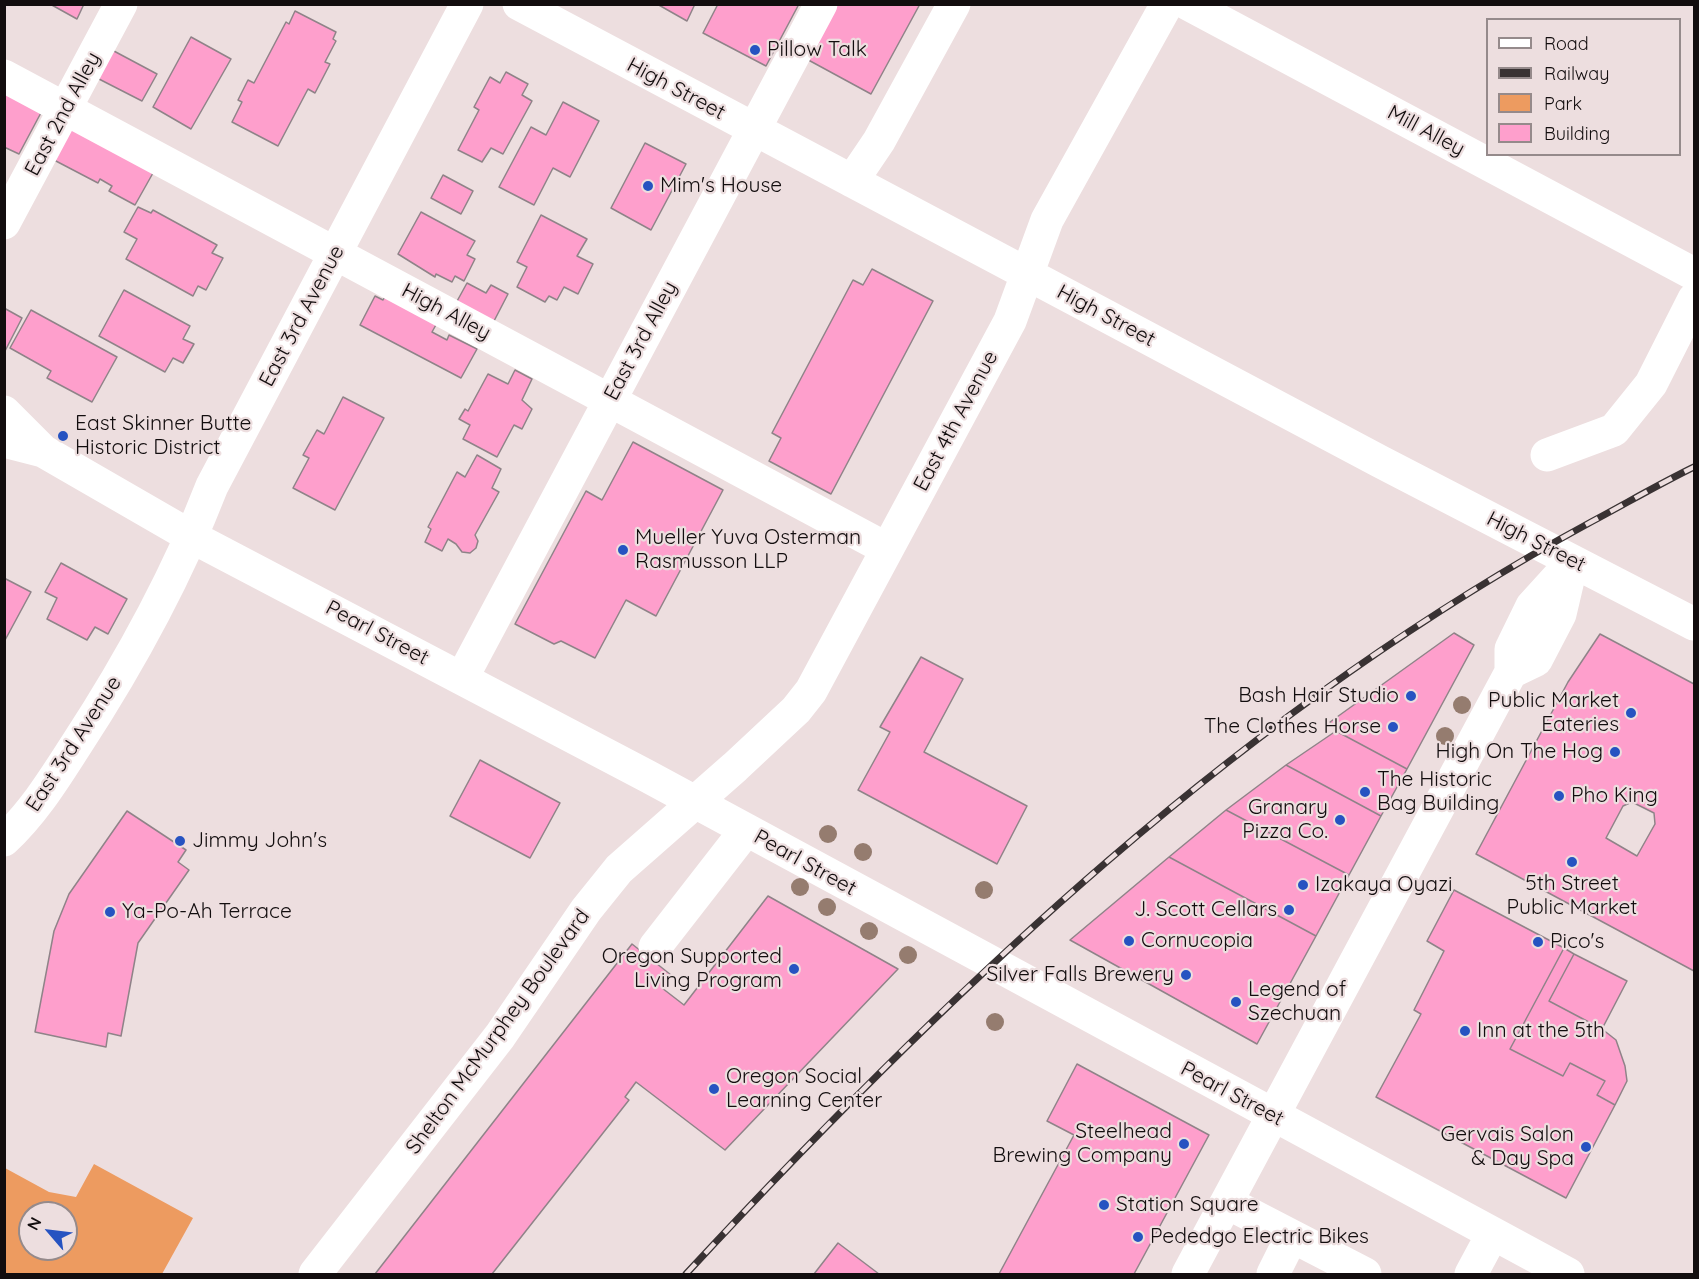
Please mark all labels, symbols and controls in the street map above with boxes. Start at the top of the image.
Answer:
legend [1486,18,1681,156]
text: Road [1544,32,1589,55]
place label: Pillow Talk [767,37,867,63]
marker: Pillow Talk [748,43,762,57]
street label: East 2nd Alley [20,48,106,180]
street label: High Street [623,53,729,125]
text: Railway [1544,62,1610,85]
text: Park [1544,92,1582,115]
street label: Mill Alley [1383,100,1469,162]
text: Building [1544,122,1610,145]
place label: Mim's House [660,173,782,199]
marker: Mim's House [641,179,655,193]
street label: East 3rd Avenue [254,241,350,391]
street label: East 3rd Alley [599,277,683,405]
street label: High Alley [397,278,495,346]
street label: High Street [1053,280,1159,352]
street label: East 4th Avenue [908,347,1004,495]
place label: East Skinner Butte Historic District [75,411,251,461]
marker: East Skinner Butte Historic District [56,429,70,443]
street label: High Street [1482,506,1590,578]
place label: Mueller Yuva Osterman Rasmusson LLP [635,525,861,575]
marker: Mueller Yuva Osterman Rasmusson LLP [616,543,630,557]
street label: Pearl Street [321,595,433,671]
street label: East 3rd Avenue [21,672,127,816]
place label: Bash Hair Studio [1238,683,1399,709]
place label: Public Market Eateries [1488,688,1619,738]
marker: Bash Hair Studio [1404,689,1418,703]
marker: Public Market Eateries [1624,706,1638,720]
place label: The Clothes Horse [1204,714,1381,740]
marker: The Clothes Horse [1386,720,1400,734]
place label: High On The Hog [1436,739,1603,765]
marker: High On The Hog [1608,745,1622,759]
place label: The Historic Bag Building [1377,767,1499,817]
place label: Pho King [1571,783,1658,809]
marker: The Historic Bag Building [1358,785,1372,799]
marker: Pho King [1552,789,1566,803]
place label: Granary Pizza Co. [1242,795,1328,845]
marker: Granary Pizza Co. [1333,813,1347,827]
street label: Pearl Street [749,825,861,901]
place label: Jimmy John's [192,828,327,854]
marker: Jimmy John's [173,834,187,848]
marker: 5th Street Public Market [1565,855,1579,869]
place label: 5th Street Public Market [1507,871,1637,921]
place label: Izakaya Oyazi [1315,872,1453,898]
marker: Izakaya Oyazi [1296,878,1310,892]
place label: J. Scott Cellars [1134,897,1277,923]
place label: Ya-Po-Ah Terrace [122,899,292,925]
marker: J. Scott Cellars [1282,903,1296,917]
marker: Ya-Po-Ah Terrace [103,905,117,919]
street label: Shelton McMurphey Boulevard [401,905,595,1159]
place label: Cornucopia [1141,928,1253,954]
place label: Pico's [1550,929,1604,955]
marker: Cornucopia [1122,934,1136,948]
marker: Pico's [1531,935,1545,949]
place label: Oregon Supported Living Program [602,944,782,994]
marker: Oregon Supported Living Program [787,962,801,976]
place label: Silver Falls Brewery [986,962,1174,988]
marker: Silver Falls Brewery [1179,968,1193,982]
place label: Legend of Szechuan [1248,977,1346,1027]
marker: Legend of Szechuan [1229,995,1243,1009]
place label: Inn at the 5th [1477,1018,1605,1044]
marker: Inn at the 5th [1458,1024,1472,1038]
street label: Pearl Street [1176,1056,1288,1132]
place label: Oregon Social Learning Center [726,1064,882,1114]
marker: Oregon Social Learning Center [707,1082,721,1096]
place label: Steelhead Brewing Company [993,1119,1172,1169]
place label: Gervais Salon & Day Spa [1441,1122,1574,1172]
marker: Steelhead Brewing Company [1177,1137,1191,1151]
marker: Gervais Salon & Day Spa [1579,1140,1593,1154]
place label: Station Square [1116,1192,1259,1218]
marker: Station Square [1097,1198,1111,1212]
north arrow [18,1201,78,1261]
text: N [22,1214,45,1233]
place label: Pededgo Electric Bikes [1150,1224,1369,1250]
marker: Pededgo Electric Bikes [1131,1230,1145,1244]

